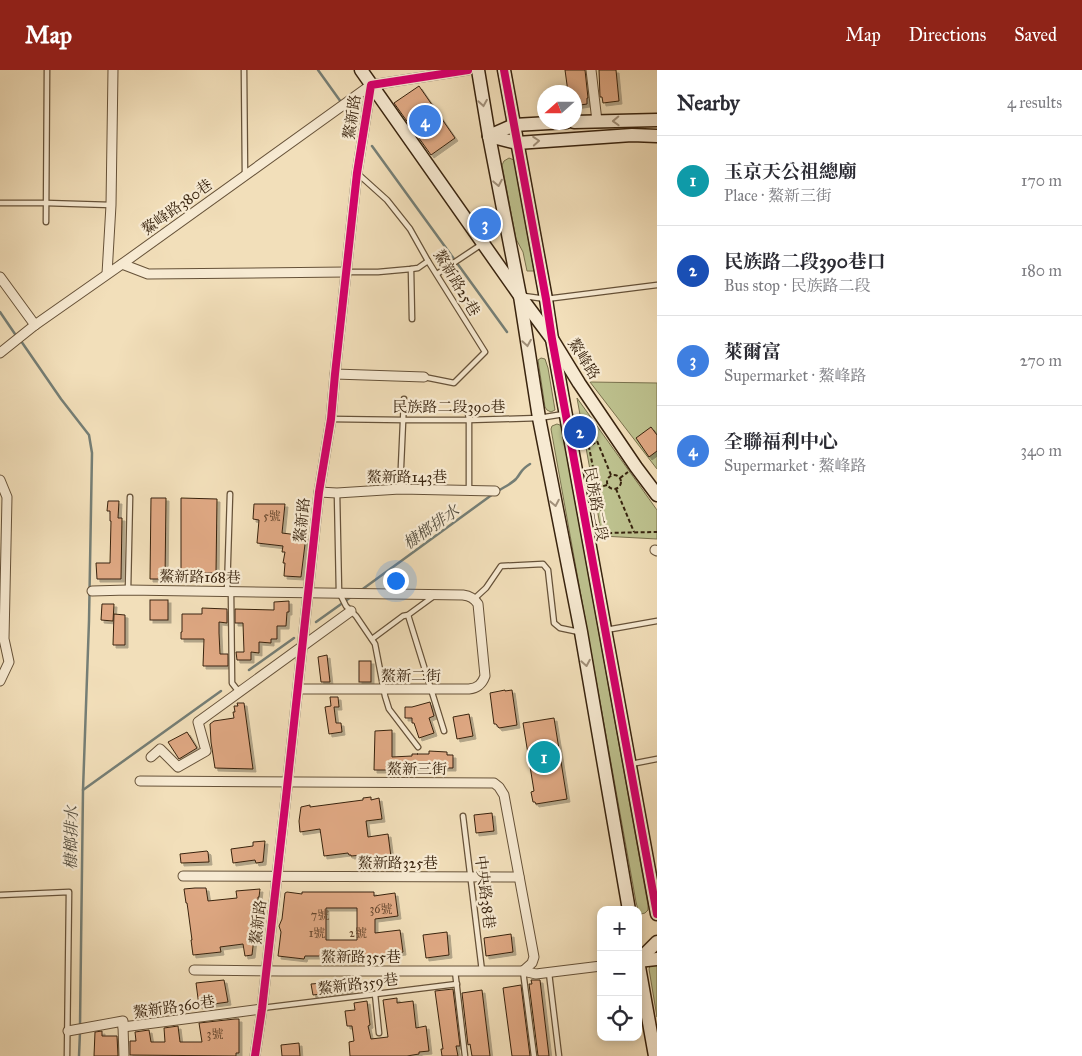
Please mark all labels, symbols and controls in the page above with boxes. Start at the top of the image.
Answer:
text: Map [25,20,72,50]
text: Map [845,24,881,46]
text: Directions [909,24,986,46]
text: Saved [1014,24,1057,46]
north arrow [537,85,582,130]
text: Nearby [677,90,740,116]
street label: 鰲新路 [340,93,364,141]
text: 4 results [1007,93,1062,112]
one-way arrow [478,98,488,107]
pin: 4 [409,102,441,140]
one-way arrow [611,116,619,126]
one-way arrow [533,136,541,147]
text: 玉京天公祖總廟 [724,160,857,183]
text: 1 [690,171,696,190]
text: 170 m [1021,171,1062,190]
street label: 鰲峰路380巷 [138,175,216,239]
one-way arrow [492,179,503,188]
text: Place · 鰲新三街 [724,186,832,205]
pin: 3 [469,205,501,243]
street label: 鰲新路25巷 [430,247,484,319]
text: 民族路二段390巷口 [724,250,886,273]
text: 2 [689,261,697,280]
text: 180 m [1021,261,1062,280]
text: Bus stop · 民族路二段 [724,276,870,295]
street label: 鰲峰路 [564,335,604,383]
one-way arrow [522,339,532,348]
text: 萊爾富 [724,340,781,363]
text: 3 [690,351,696,370]
text: 270 m [1020,351,1062,370]
text: Supermarket · 鰲峰路 [724,366,867,385]
street label: 民族路二段390巷 [393,398,505,416]
pin: 2 [564,413,596,451]
text: 全聯福利中心 [724,430,838,453]
text: 4 [689,441,697,460]
text: 340 m [1020,441,1062,460]
text: Supermarket · 鰲峰路 [724,456,867,475]
street label: 民族路二段 [581,465,611,543]
street label: 鰲新路143巷 [367,468,447,486]
street label: 鰲新路 [291,497,313,543]
one-way arrow [550,499,560,508]
water label: 槺榔排水 [399,500,464,553]
house number: 5號 [263,509,281,523]
street label: 鰲新路168巷 [159,567,241,587]
your location [383,568,409,594]
one-way arrow [580,658,590,667]
street label: 鰲新二街 [381,667,441,685]
pin: 1 [528,738,560,776]
street label: 鰲新三街 [387,760,447,778]
water label: 槺榔排水 [61,804,81,870]
street label: 鰲新路325巷 [358,854,438,872]
street label: 中央路38巷 [472,854,498,930]
street label: 鰲新路 [246,899,270,945]
house number: 36號 [370,902,392,916]
map controls [597,906,642,1041]
button: + [597,906,642,951]
house number: 7號 [311,908,329,922]
house number: 1號 [309,926,325,940]
house number: 2號 [349,926,367,940]
street label: 鰲新路355巷 [321,948,401,966]
button: − [597,951,642,996]
street label: 鰲新路359巷 [317,970,399,998]
street label: 鰲新路360巷 [132,992,216,1022]
button: locate [597,996,642,1041]
house number: 3號 [207,1027,223,1041]

